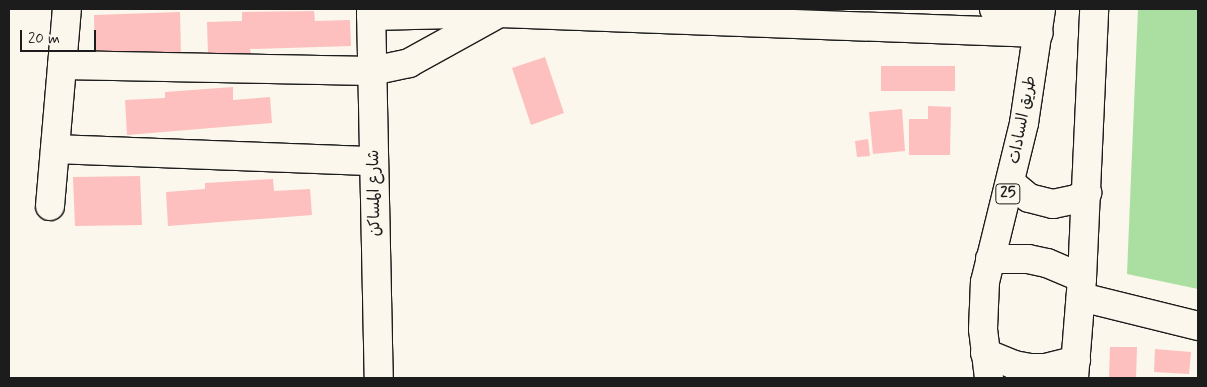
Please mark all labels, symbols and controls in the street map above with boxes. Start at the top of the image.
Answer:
scale bar [22,20,99,52]
text: 20 m [28,29,60,49]
street label: طريق السادات [1005,74,1041,166]
street label: شارع المساكن [365,150,385,236]
road number: 25 [994,182,1022,206]

